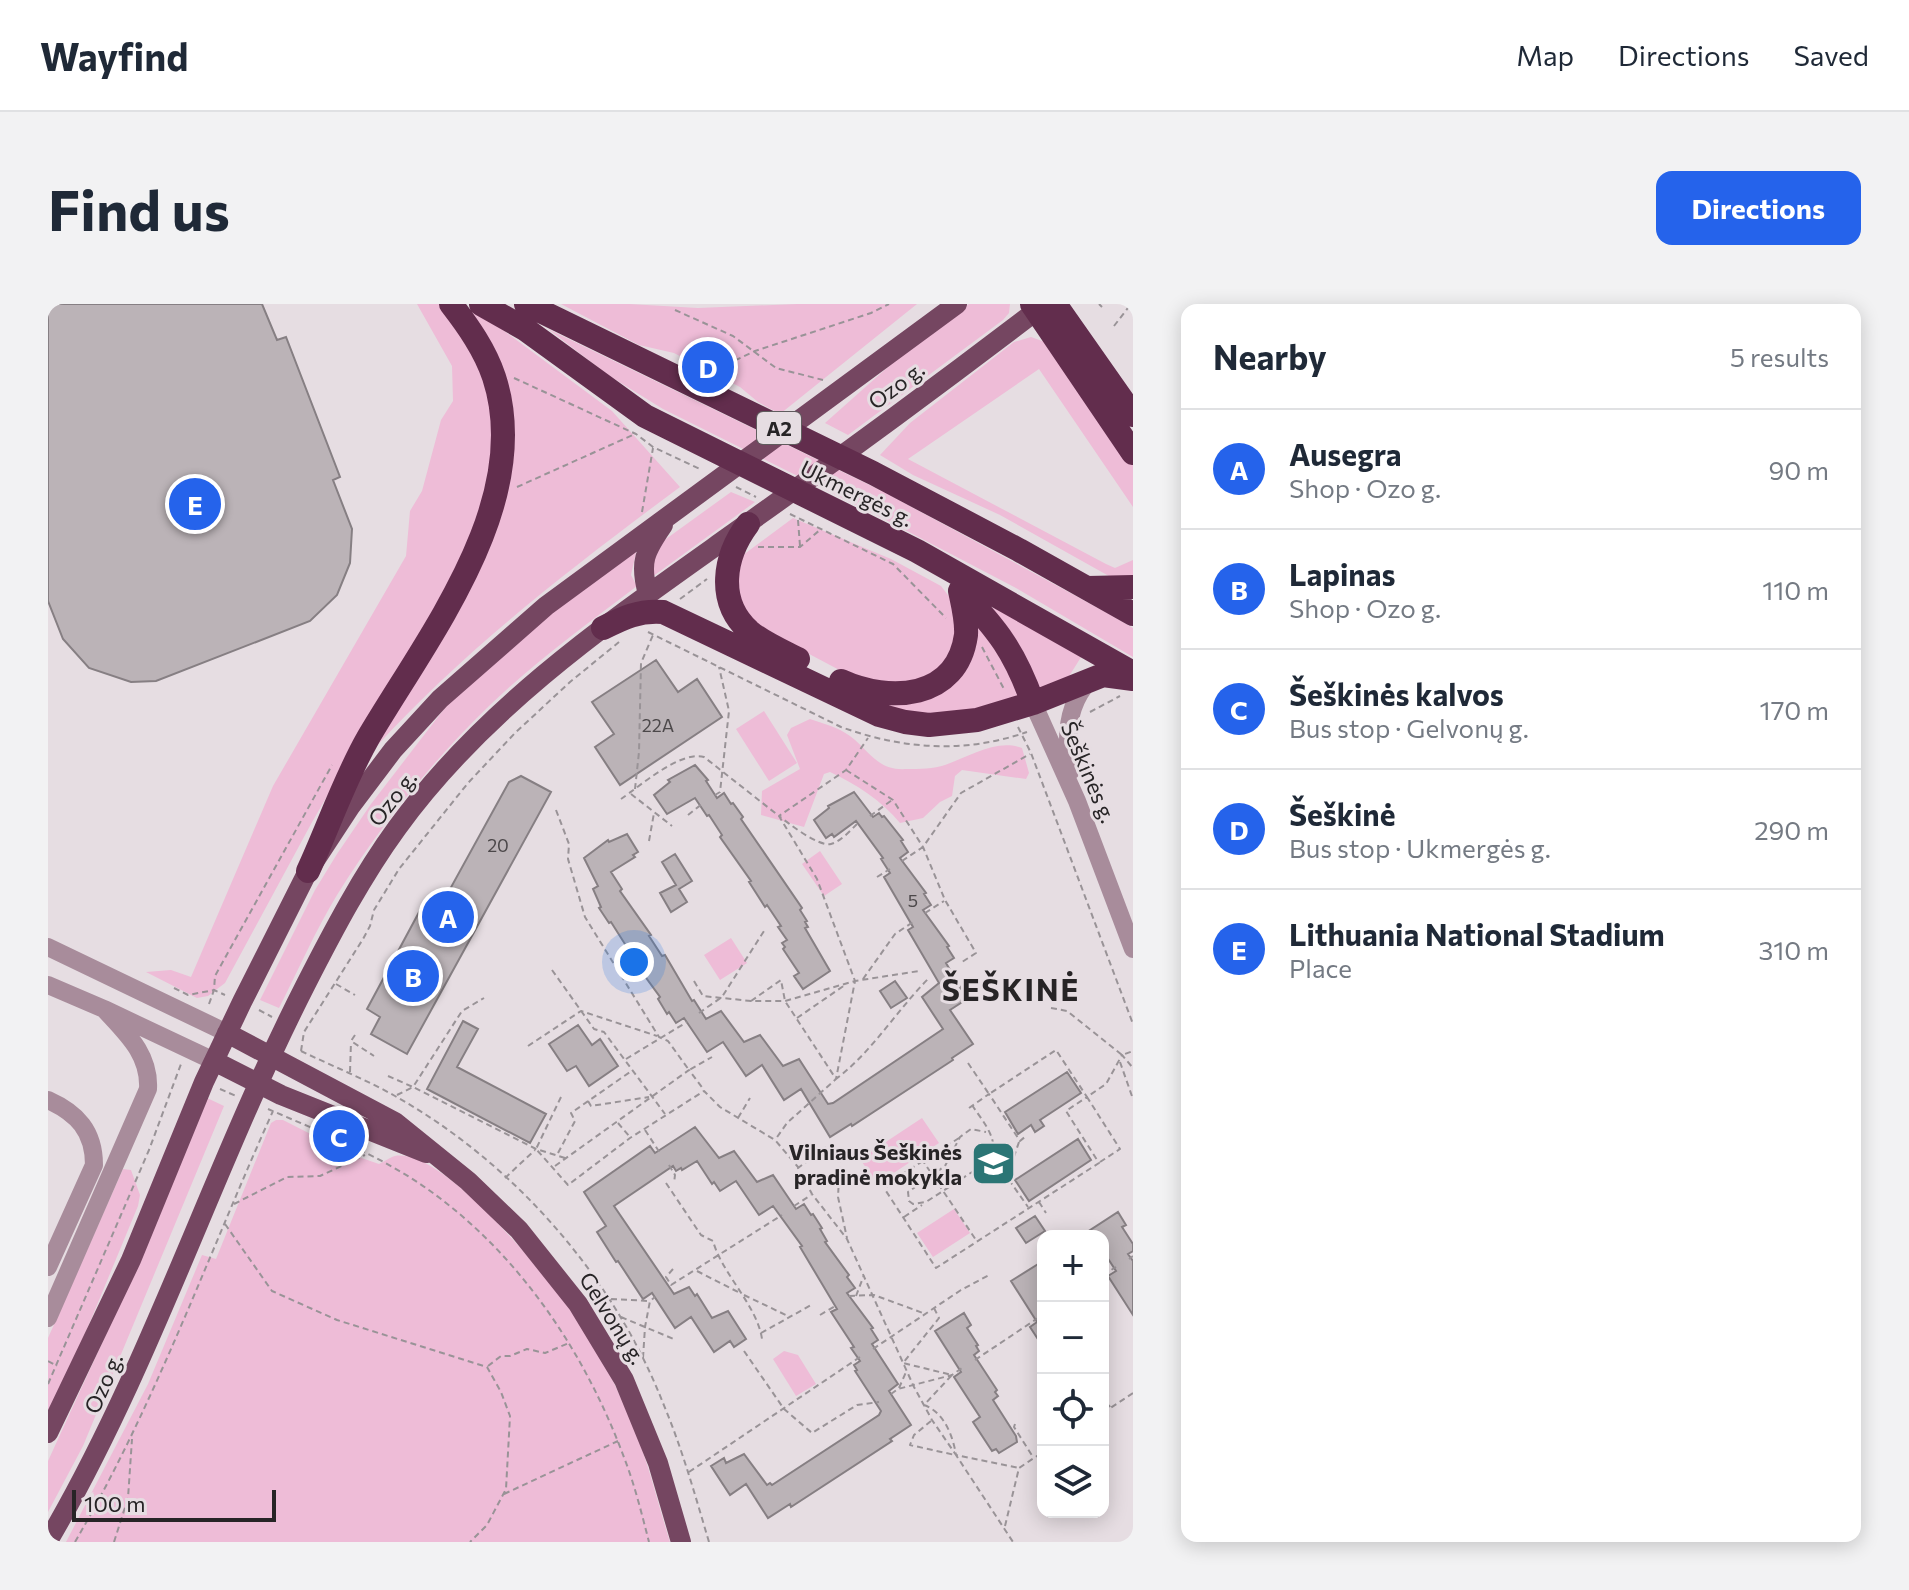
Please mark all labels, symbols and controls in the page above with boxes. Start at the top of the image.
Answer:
text: Wayfind [40,32,188,79]
text: Map [1516,38,1574,72]
text: Directions [1618,38,1749,72]
text: Saved [1793,38,1869,72]
button: Directions [1656,171,1861,245]
text: Find us [48,174,230,243]
text: Nearby [1213,335,1327,377]
pin: D [682,337,734,397]
text: 5 results [1730,341,1829,372]
street label: Ozo g. [863,355,929,415]
road number: A2 [757,412,801,444]
text: Ausegra [1289,435,1402,472]
street label: Ukmergės g. [796,454,918,532]
text: A [1230,454,1248,485]
text: 90 m [1769,454,1829,485]
text: Shop · Ozo g. [1289,472,1441,503]
pin: E [169,474,221,534]
text: Lapinas [1289,555,1396,592]
text: B [1230,574,1248,605]
text: 110 m [1762,574,1829,605]
text: Shop · Ozo g. [1289,592,1441,623]
text: Šeškinės kalvos [1289,675,1504,712]
text: C [1230,694,1248,725]
text: 170 m [1760,694,1829,725]
text: Bus stop · Gelvonų g. [1289,712,1529,743]
house number: 22A [642,714,674,736]
street label: Šeškinės g. [1056,717,1122,827]
street label: Ozo g. [362,765,422,831]
text: Šeškinė [1289,795,1396,832]
text: D [1229,814,1249,845]
text: 290 m [1754,814,1829,845]
text: Bus stop · Ukmergės g. [1289,832,1551,863]
house number: 20 [487,834,509,856]
pin: A [422,887,474,947]
house number: 5 [908,889,918,911]
text: Lithuania National Stadium [1289,915,1665,952]
text: E [1231,934,1247,965]
text: 310 m [1758,934,1829,965]
your location [614,942,654,982]
pin: B [387,946,439,1006]
text: Place [1289,952,1352,983]
district label: ŠEŠKINĖ [942,970,1080,1007]
pin: C [313,1106,365,1166]
place label: Vilniaus Šeškinės pradinė mokykla [788,1138,962,1190]
school or university icon: Vilniaus Šeškinės pradinė mokykla [969,1140,1017,1188]
map controls [1037,1230,1109,1518]
button: + [1037,1230,1109,1302]
street label: Gelvonų g. [574,1267,652,1369]
button: − [1037,1302,1109,1374]
street label: Ozo g. [78,1349,128,1417]
button: locate [1037,1374,1109,1446]
button: layers [1037,1446,1109,1518]
scale bar [72,1486,276,1522]
text: 100 m [84,1490,146,1517]

